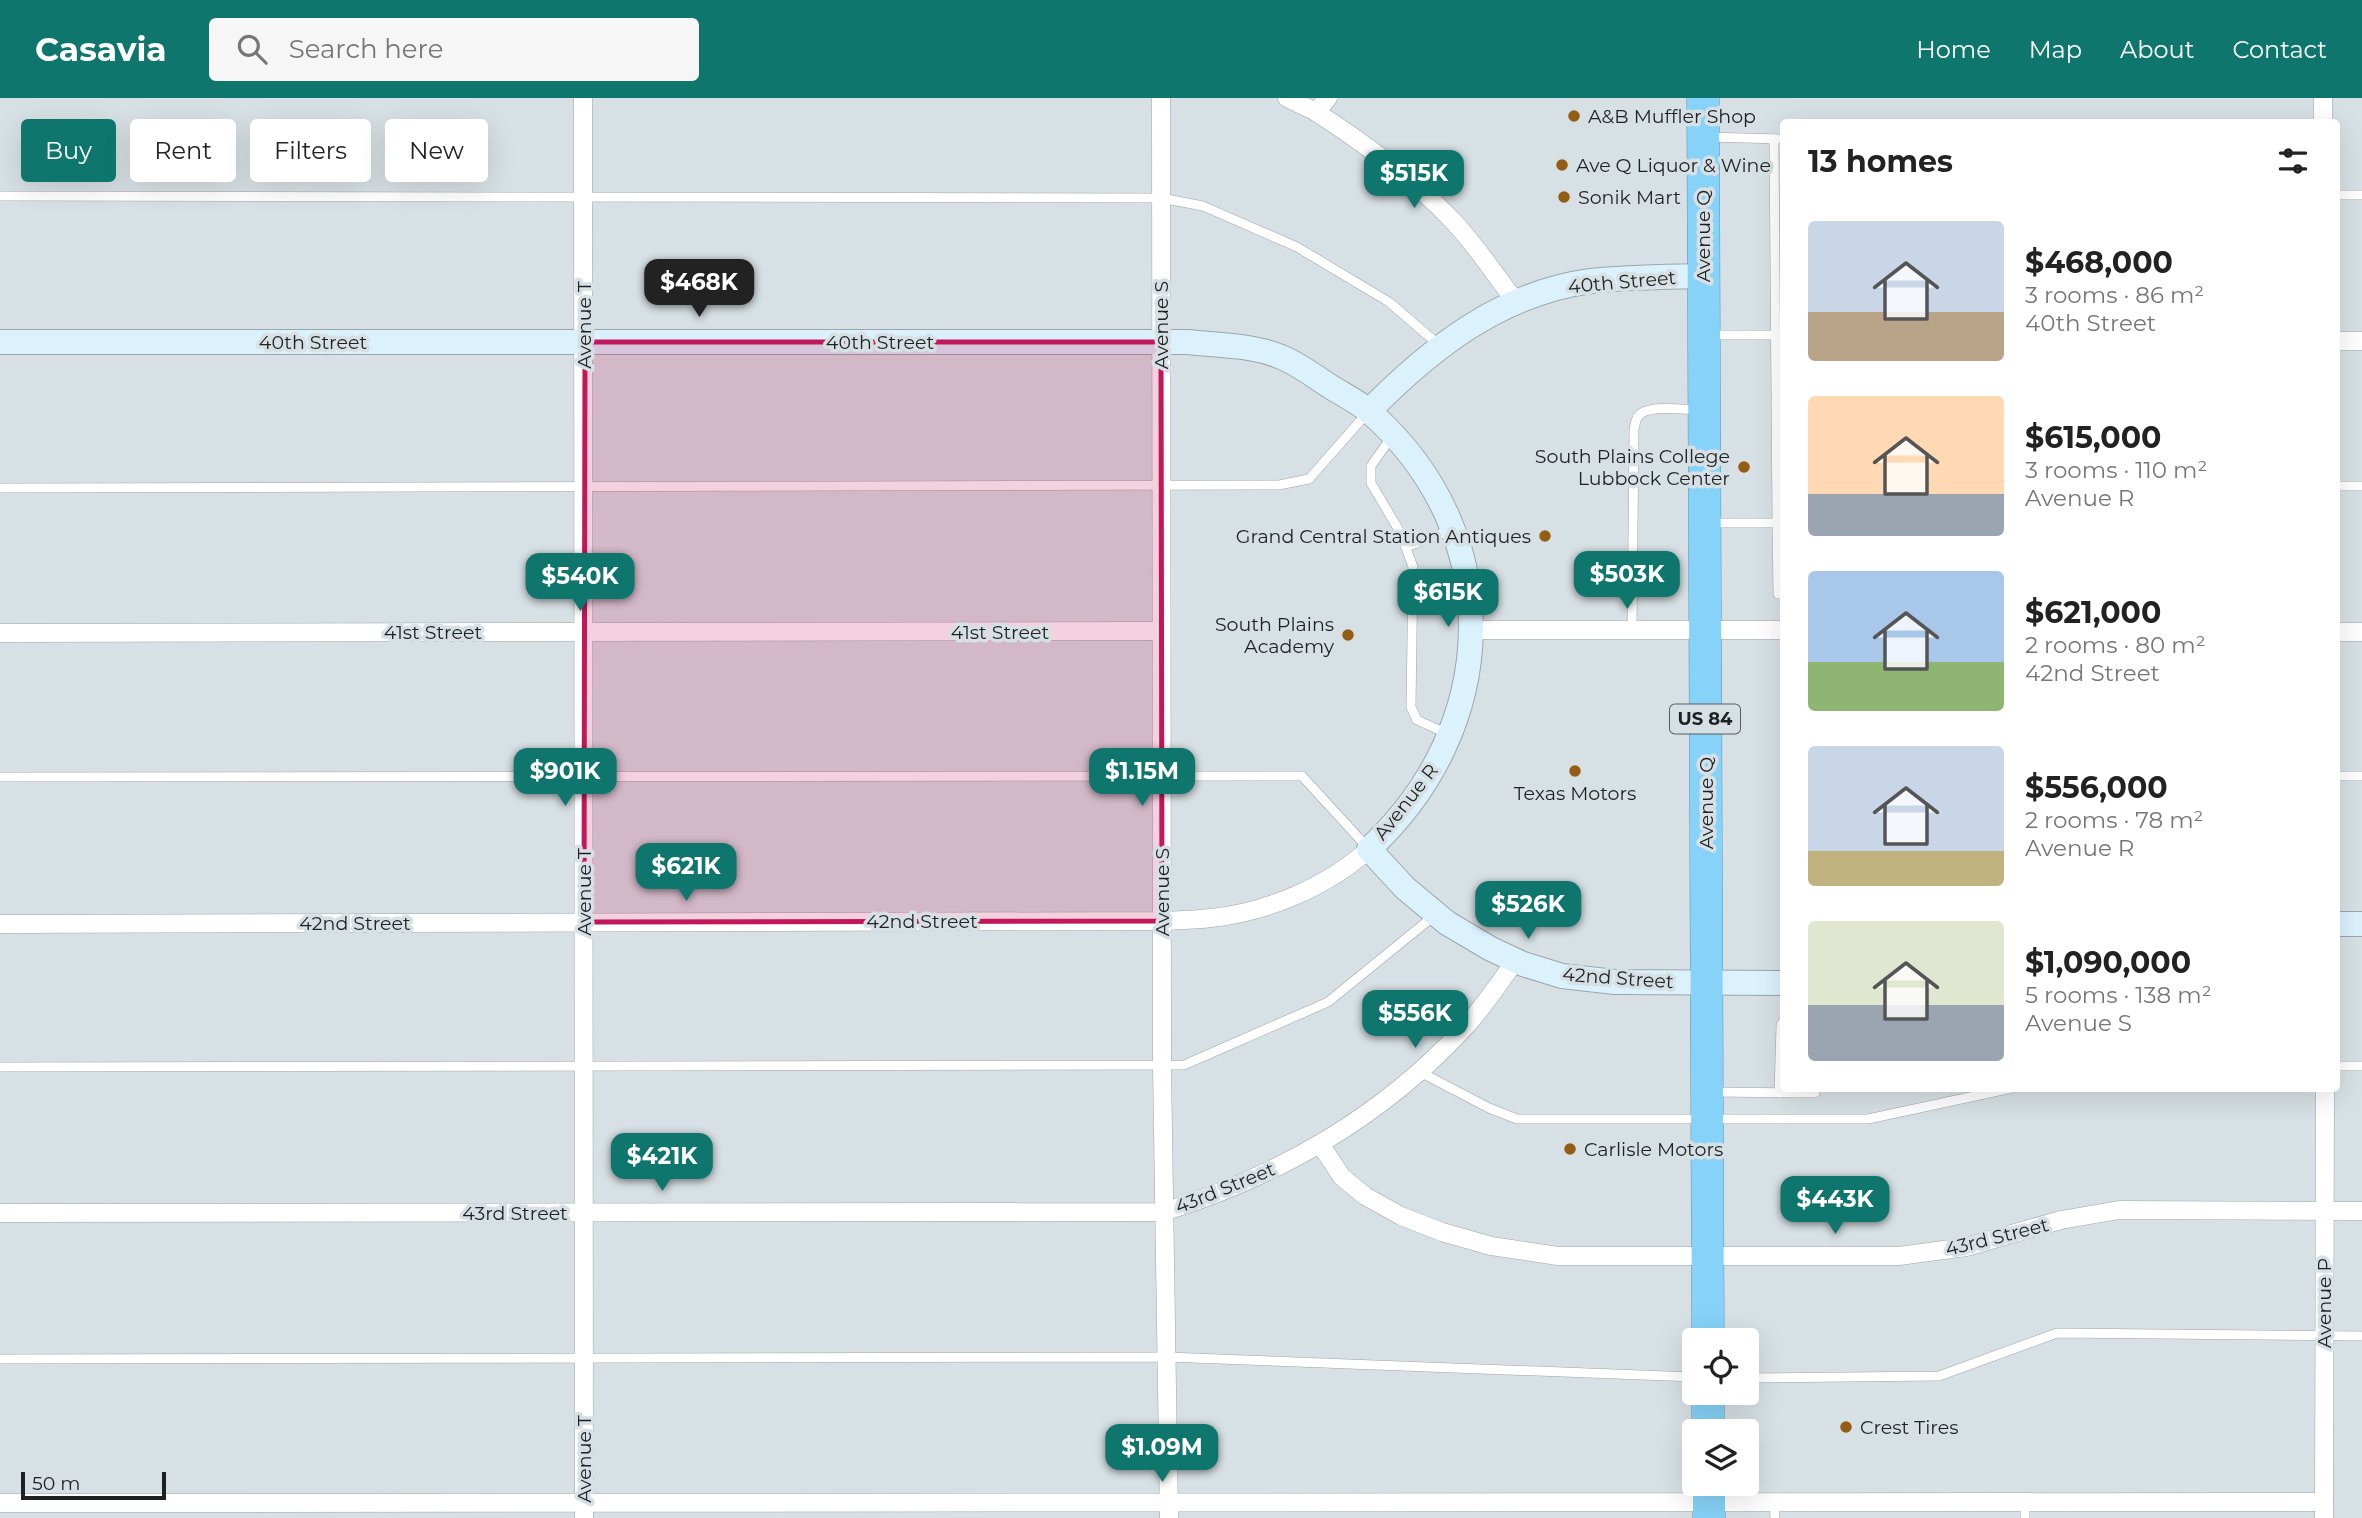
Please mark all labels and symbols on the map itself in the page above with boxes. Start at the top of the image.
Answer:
place label: A&B Muffler Shop [1588,105,1756,128]
marker: A&B Muffler Shop [1566,108,1582,124]
pin: $515K [1365,150,1463,210]
place label: Ave Q Liquor & Wine [1576,154,1771,177]
marker: Ave Q Liquor & Wine [1554,157,1570,173]
place label: Sonik Mart [1578,186,1681,209]
marker: Sonik Mart [1556,189,1572,205]
street label: Avenue Q [1692,190,1715,282]
pin: $468K [650,260,748,319]
street label: 40th Street [1567,266,1677,298]
street label: Avenue T [573,281,596,369]
street label: Avenue S [1150,281,1173,369]
street label: 40th Street [259,331,367,354]
street label: 40th Street [826,331,934,354]
place label: South Plains College Lubbock Center [1535,445,1730,490]
marker: South Plains College Lubbock Center [1736,459,1752,475]
place label: Grand Central Station Antiques [1236,525,1531,548]
marker: Grand Central Station Antiques [1537,528,1553,544]
pin: $503K [1578,552,1676,611]
pin: $540K [531,554,629,613]
pin: $615K [1399,570,1497,629]
place label: South Plains Academy [1215,613,1335,658]
street label: 41st Street [384,621,482,644]
street label: 41st Street [951,621,1049,644]
marker: South Plains Academy [1340,627,1356,643]
road number: US 84 [1670,704,1740,734]
pin: $901K [516,748,614,808]
pin: $1.15M [1085,748,1199,808]
street label: Avenue Q [1695,757,1718,849]
street label: Avenue R [1369,759,1443,845]
marker: Texas Motors [1567,763,1583,779]
place label: Texas Motors [1514,782,1636,805]
pin: $621K [637,844,735,903]
street label: Avenue T [573,848,596,936]
street label: Avenue S [1151,848,1174,936]
pin: $526K [1479,882,1577,941]
street label: 42nd Street [866,910,978,933]
street label: 42nd Street [299,912,411,935]
street label: 42nd Street [1562,963,1675,993]
pin: $556K [1366,990,1464,1050]
pin: $421K [613,1134,711,1193]
place label: Carlisle Motors [1584,1138,1723,1161]
marker: Carlisle Motors [1562,1141,1578,1157]
street label: 43rd Street [1172,1157,1279,1218]
pin: $443K [1786,1176,1884,1236]
street label: 43rd Street [462,1202,568,1225]
street label: 43rd Street [1943,1213,2051,1261]
street label: Avenue P [2313,1258,2336,1348]
street label: Avenue T [573,1415,596,1503]
place label: Crest Tires [1860,1416,1958,1439]
marker: Crest Tires [1838,1419,1854,1435]
pin: $1.09M [1105,1424,1219,1484]
scale bar [21,1469,166,1501]

